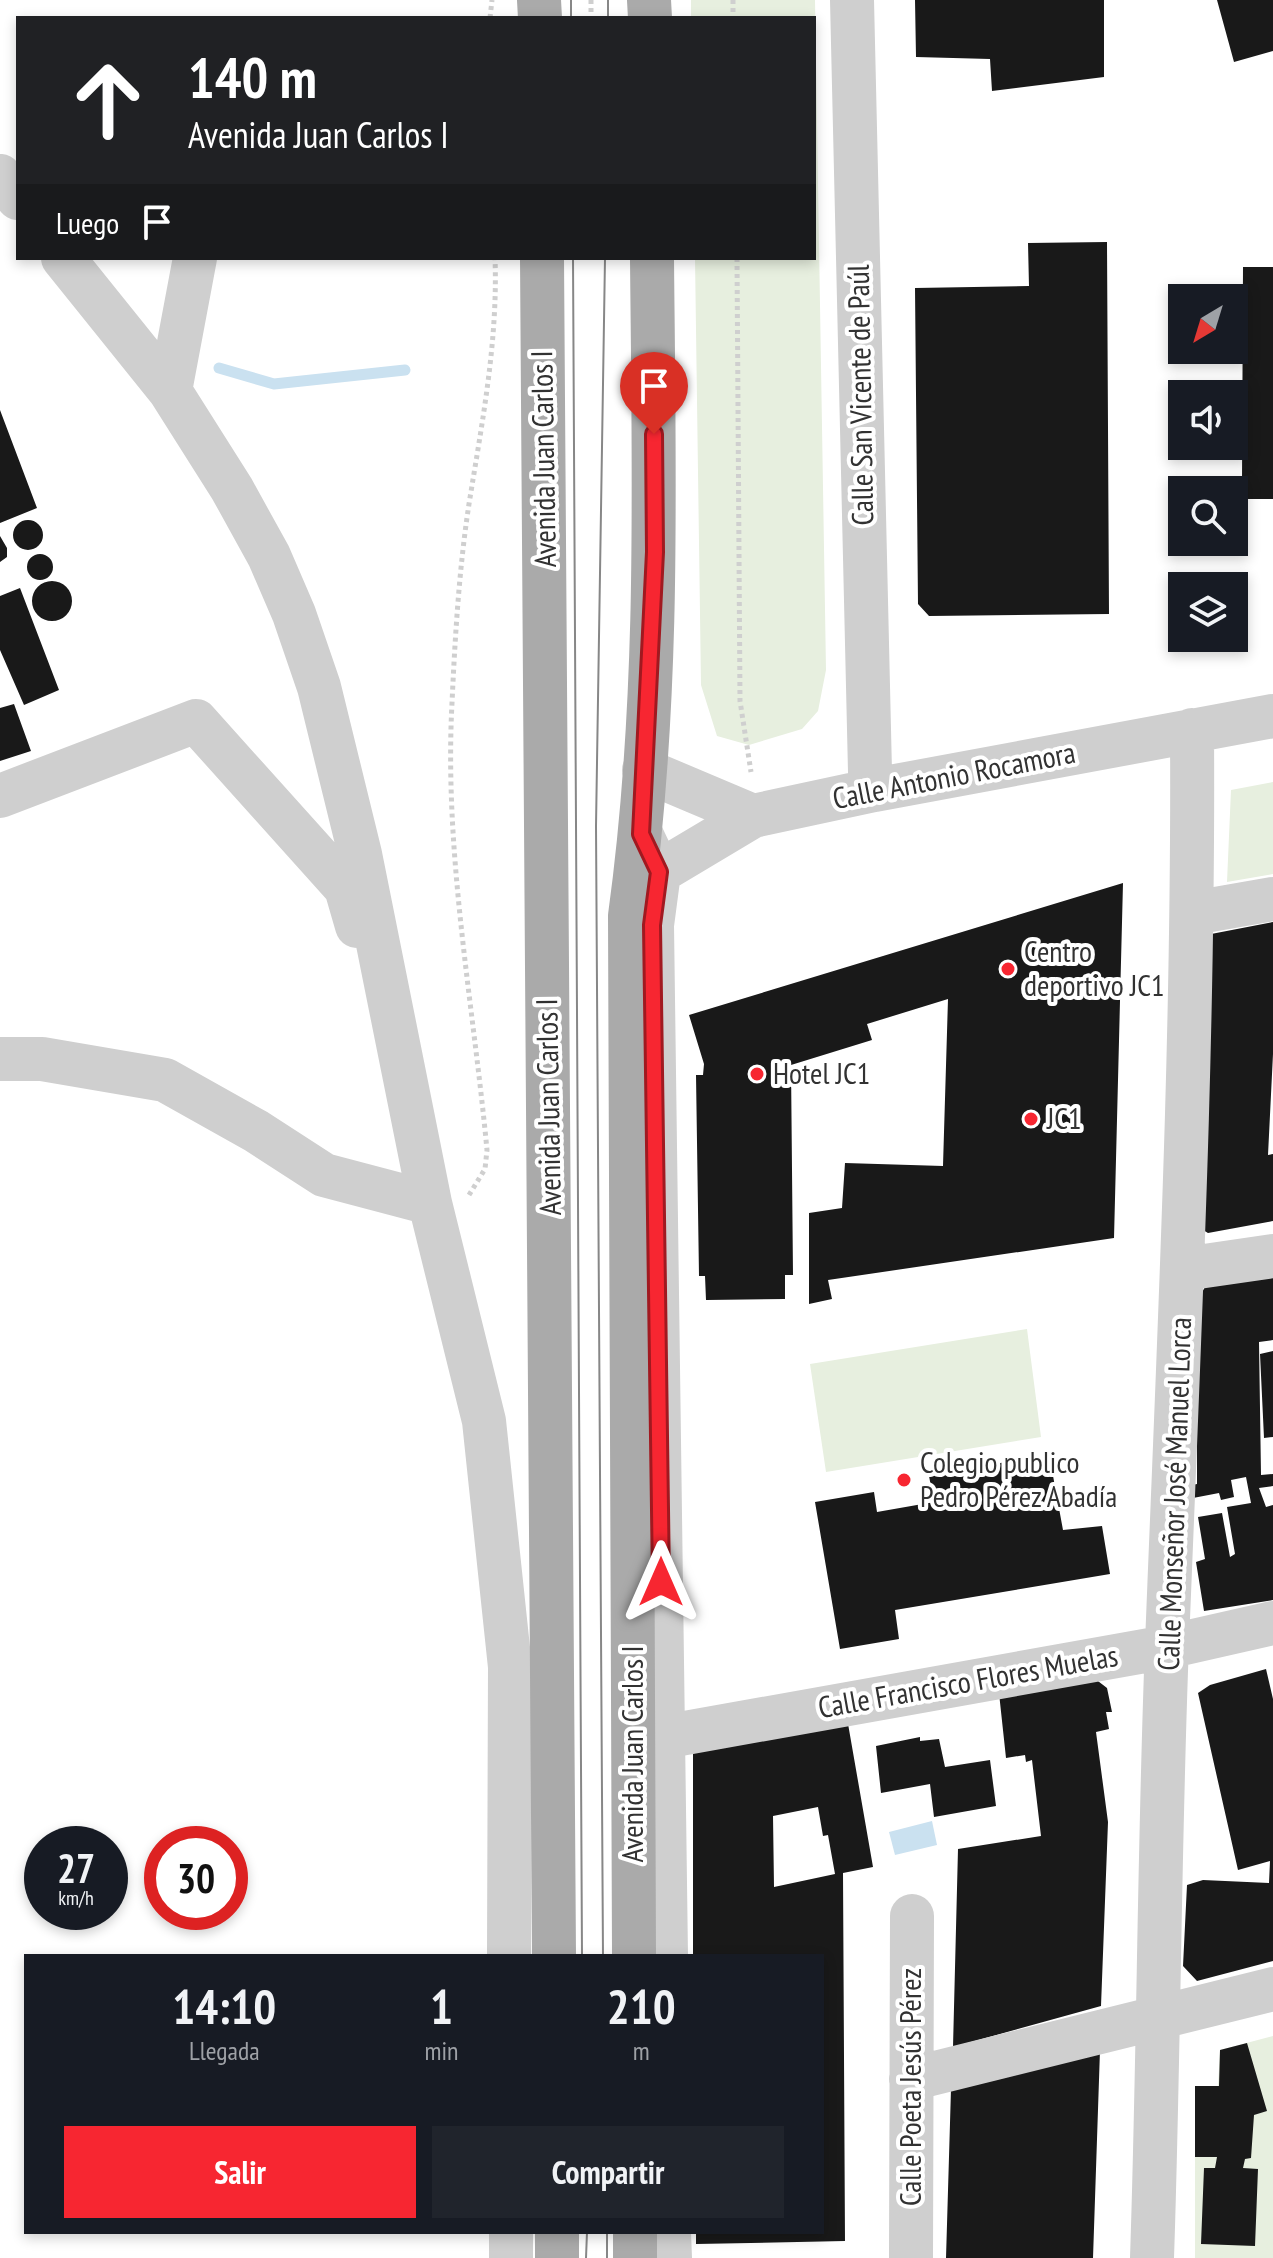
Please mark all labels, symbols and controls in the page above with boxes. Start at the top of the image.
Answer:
text: 140 m [188,41,317,113]
icon: ahead [56,48,160,152]
text: Avenida Juan Carlos I [188,111,449,158]
icon: arrive [135,200,179,244]
text: Luego [56,203,119,242]
street label: Calle San Vicente de Paúl [838,264,881,526]
north arrow [1168,284,1248,364]
map controls [1168,284,1248,652]
street label: Avenida Juan Carlos I [521,350,564,568]
pin [620,352,688,434]
icon: arrive [632,364,676,408]
button: sound [1168,380,1248,460]
button: search [1168,476,1248,556]
button: layers [1168,572,1248,652]
street label: Calle Antonio Rocamora [829,732,1078,817]
place label: Centro deportivo JC1 [1024,931,1165,1004]
marker: Centro deportivo JC1 [999,960,1017,978]
street label: Avenida Juan Carlos I [526,998,569,1216]
place label: Hotel JC1 [773,1053,870,1092]
marker: Hotel JC1 [748,1065,766,1083]
place label: JC1 [1046,1098,1081,1137]
marker: JC1 [1022,1110,1040,1128]
street label: Calle Monseñor José Manuel Lorca [1148,1317,1199,1671]
place label: Colegio publico Pedro Pérez Abadía [920,1442,1117,1515]
marker: Colegio publico Pedro Pérez Abadía [895,1471,913,1489]
position arrow [619,1540,703,1624]
street label: Calle Francisco Flores Muelas [815,1635,1121,1726]
street label: Avenida Juan Carlos I [612,1645,651,1863]
speed limit sign: 30 [144,1826,248,1930]
text: 27 [57,1842,95,1894]
text: km/h [58,1885,94,1911]
street label: Calle Poeta Jesús Pérez [890,1968,929,2206]
text: 14:10 [172,1975,276,2037]
text: 1 [430,1975,453,2037]
text: 210 [607,1975,676,2037]
text: Llegada [189,2034,260,2067]
text: min [424,2034,458,2067]
text: m [633,2034,650,2067]
button: Salir [64,2126,416,2218]
button: Compartir [432,2126,784,2218]

